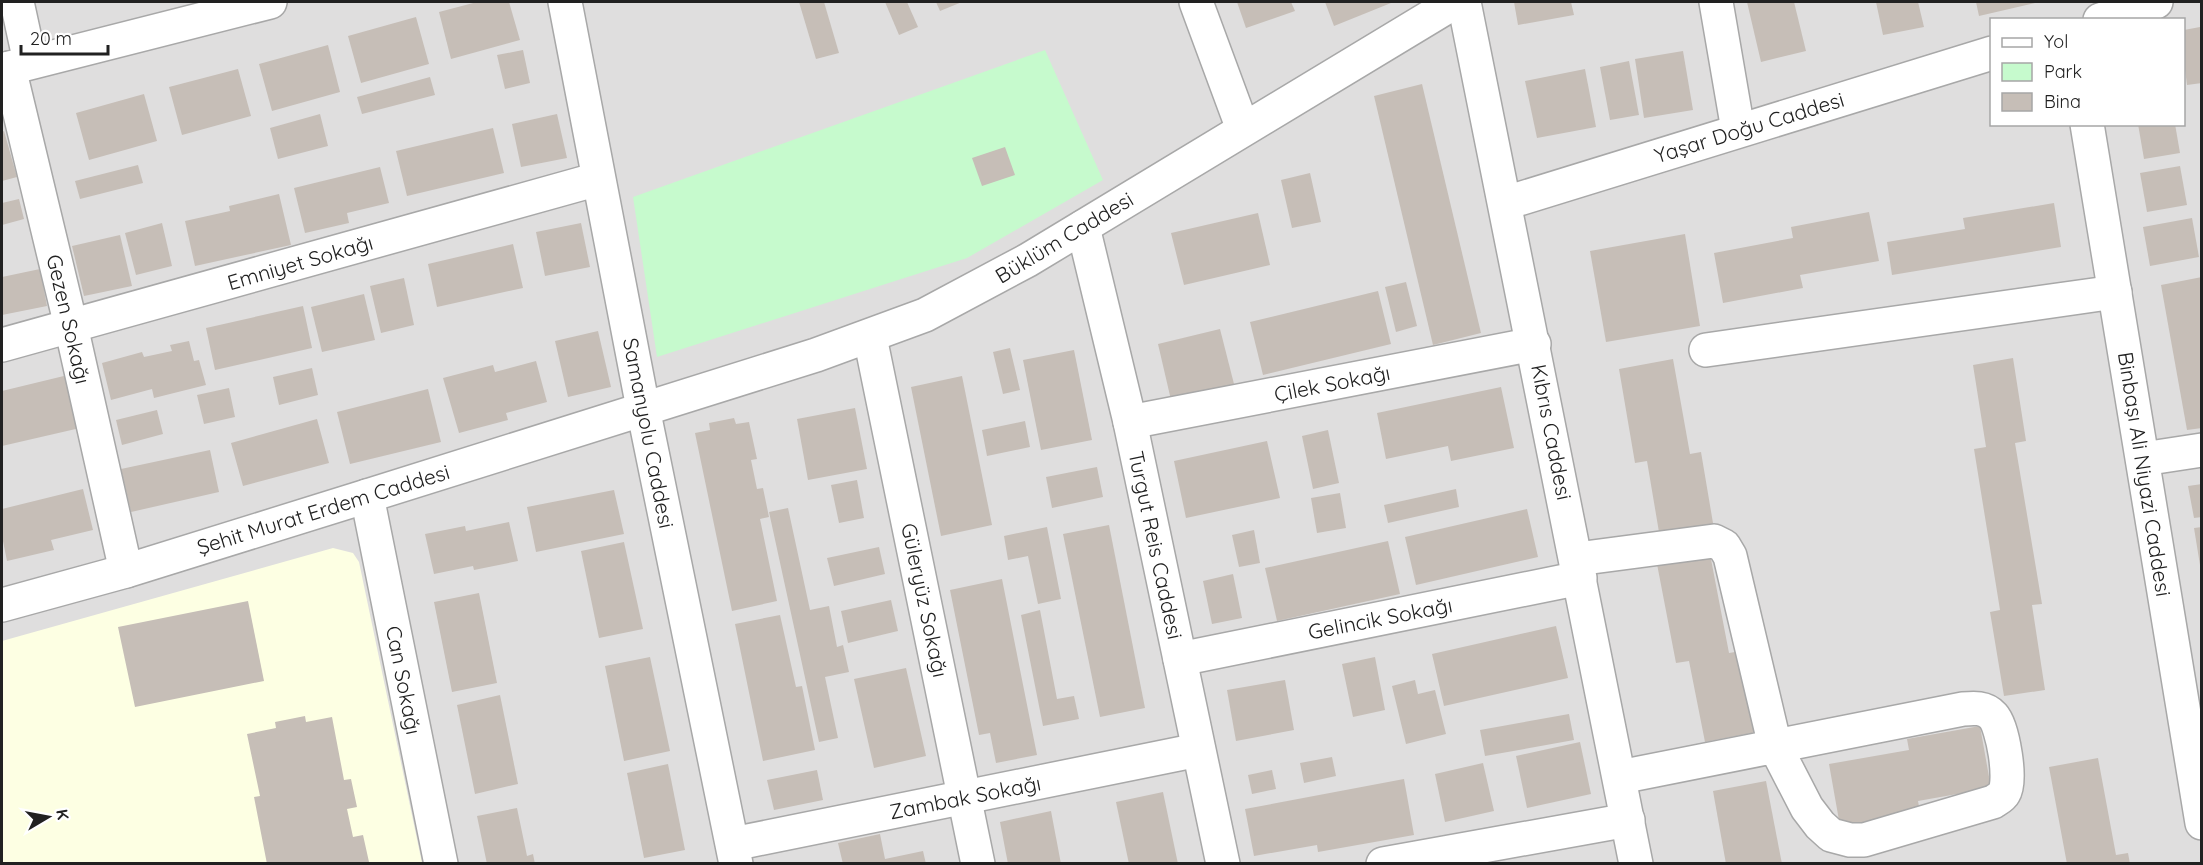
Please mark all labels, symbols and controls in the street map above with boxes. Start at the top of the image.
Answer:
scale bar [21,18,108,56]
legend [1990,18,2185,126]
text: 20 m [30,27,72,50]
text: Yol [2044,30,2068,53]
text: Park [2044,60,2082,83]
street label: Yaşar Doğu Caddesi [1651,86,1847,168]
text: Bina [2044,90,2081,113]
street label: Büklüm Caddesi [990,186,1138,288]
street label: Emniyet Sokağı [224,229,376,295]
street label: Gezen Sokağı [41,252,97,386]
street label: Samanyolu Caddesi [618,336,680,530]
street label: Binbaşı Ali Niyazi Caddesi [2113,350,2177,598]
street label: Çilek Sokağı [1272,359,1392,407]
street label: Kıbrıs Caddesi [1526,362,1578,502]
street label: Turgut Reis Caddesi [1123,449,1189,641]
street label: Şehit Murat Erdem Caddesi [194,458,452,560]
street label: Güleryüz Sokağı [896,521,954,679]
street label: Gelincik Sokağı [1306,591,1454,645]
street label: Can Sokağı [381,623,427,737]
street label: Zambak Sokağı [887,770,1043,824]
north arrow [18,787,78,847]
text: K [52,807,74,821]

